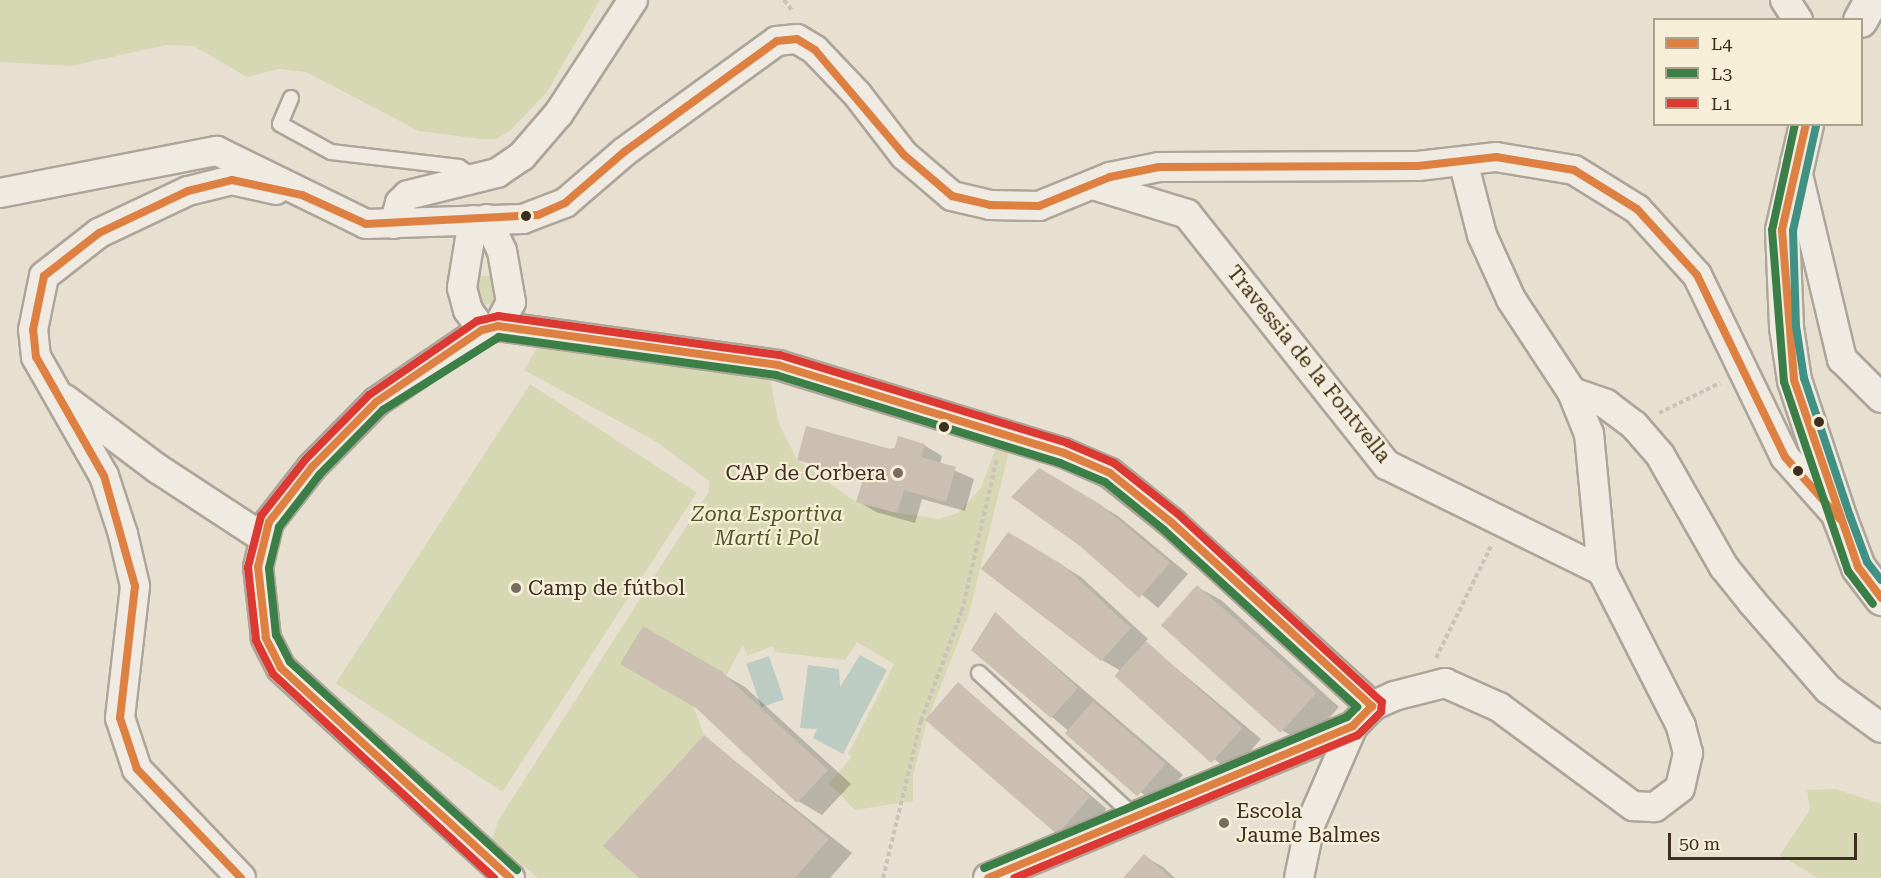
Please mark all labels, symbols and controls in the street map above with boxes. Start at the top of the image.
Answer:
legend [1653,18,1863,126]
text: L4 [1711,33,1732,54]
text: L3 [1711,63,1732,84]
text: L1 [1711,93,1732,114]
unlabelled marker [520,210,532,222]
street label: Travessia de la Fontvella [1222,260,1396,468]
unlabelled marker [1813,416,1825,428]
unlabelled marker [938,421,950,433]
place label: CAP de Corbera [726,460,886,486]
unlabelled marker [1792,465,1804,477]
marker: CAP de Corbera [891,466,905,480]
park label: Zona Esportiva Martí i Pol [691,501,843,551]
place label: Camp de fútbol [528,575,685,601]
marker: Camp de fútbol [509,581,523,595]
place label: Escola Jaume Balmes [1236,798,1380,848]
marker: Escola Jaume Balmes [1217,816,1231,830]
scale bar [1671,821,1860,859]
text: 50 m [1679,833,1720,854]

